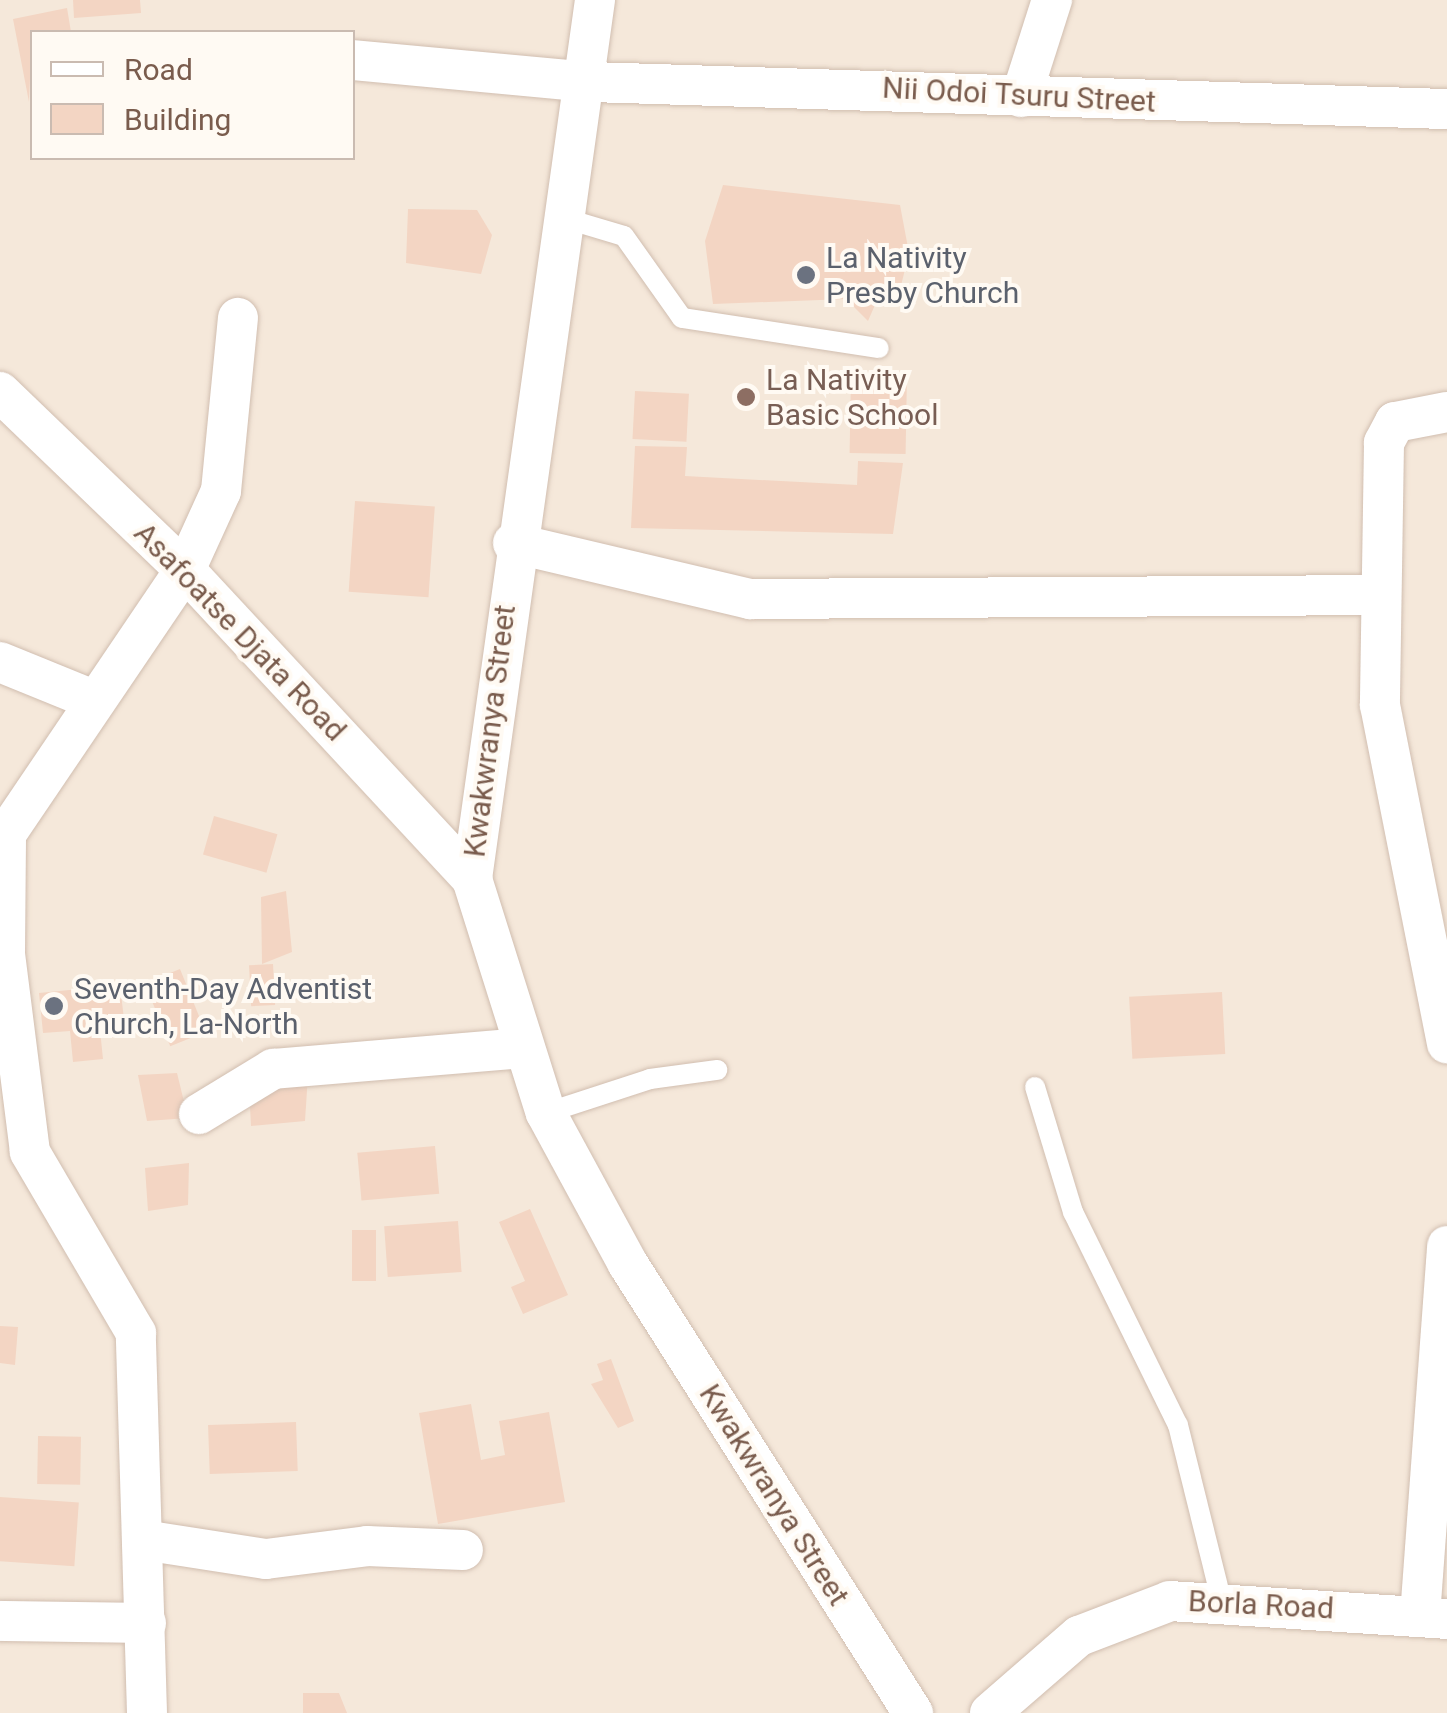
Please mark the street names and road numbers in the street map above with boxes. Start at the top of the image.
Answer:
street label: Nii Odoi Tsuru Street [881,70,1157,120]
street label: Asafoatse Djata Road [127,515,353,749]
street label: Kwakwranya Street [457,603,523,859]
street label: Kwakwranya Street [691,1378,857,1612]
street label: Borla Road [1187,1583,1335,1627]

